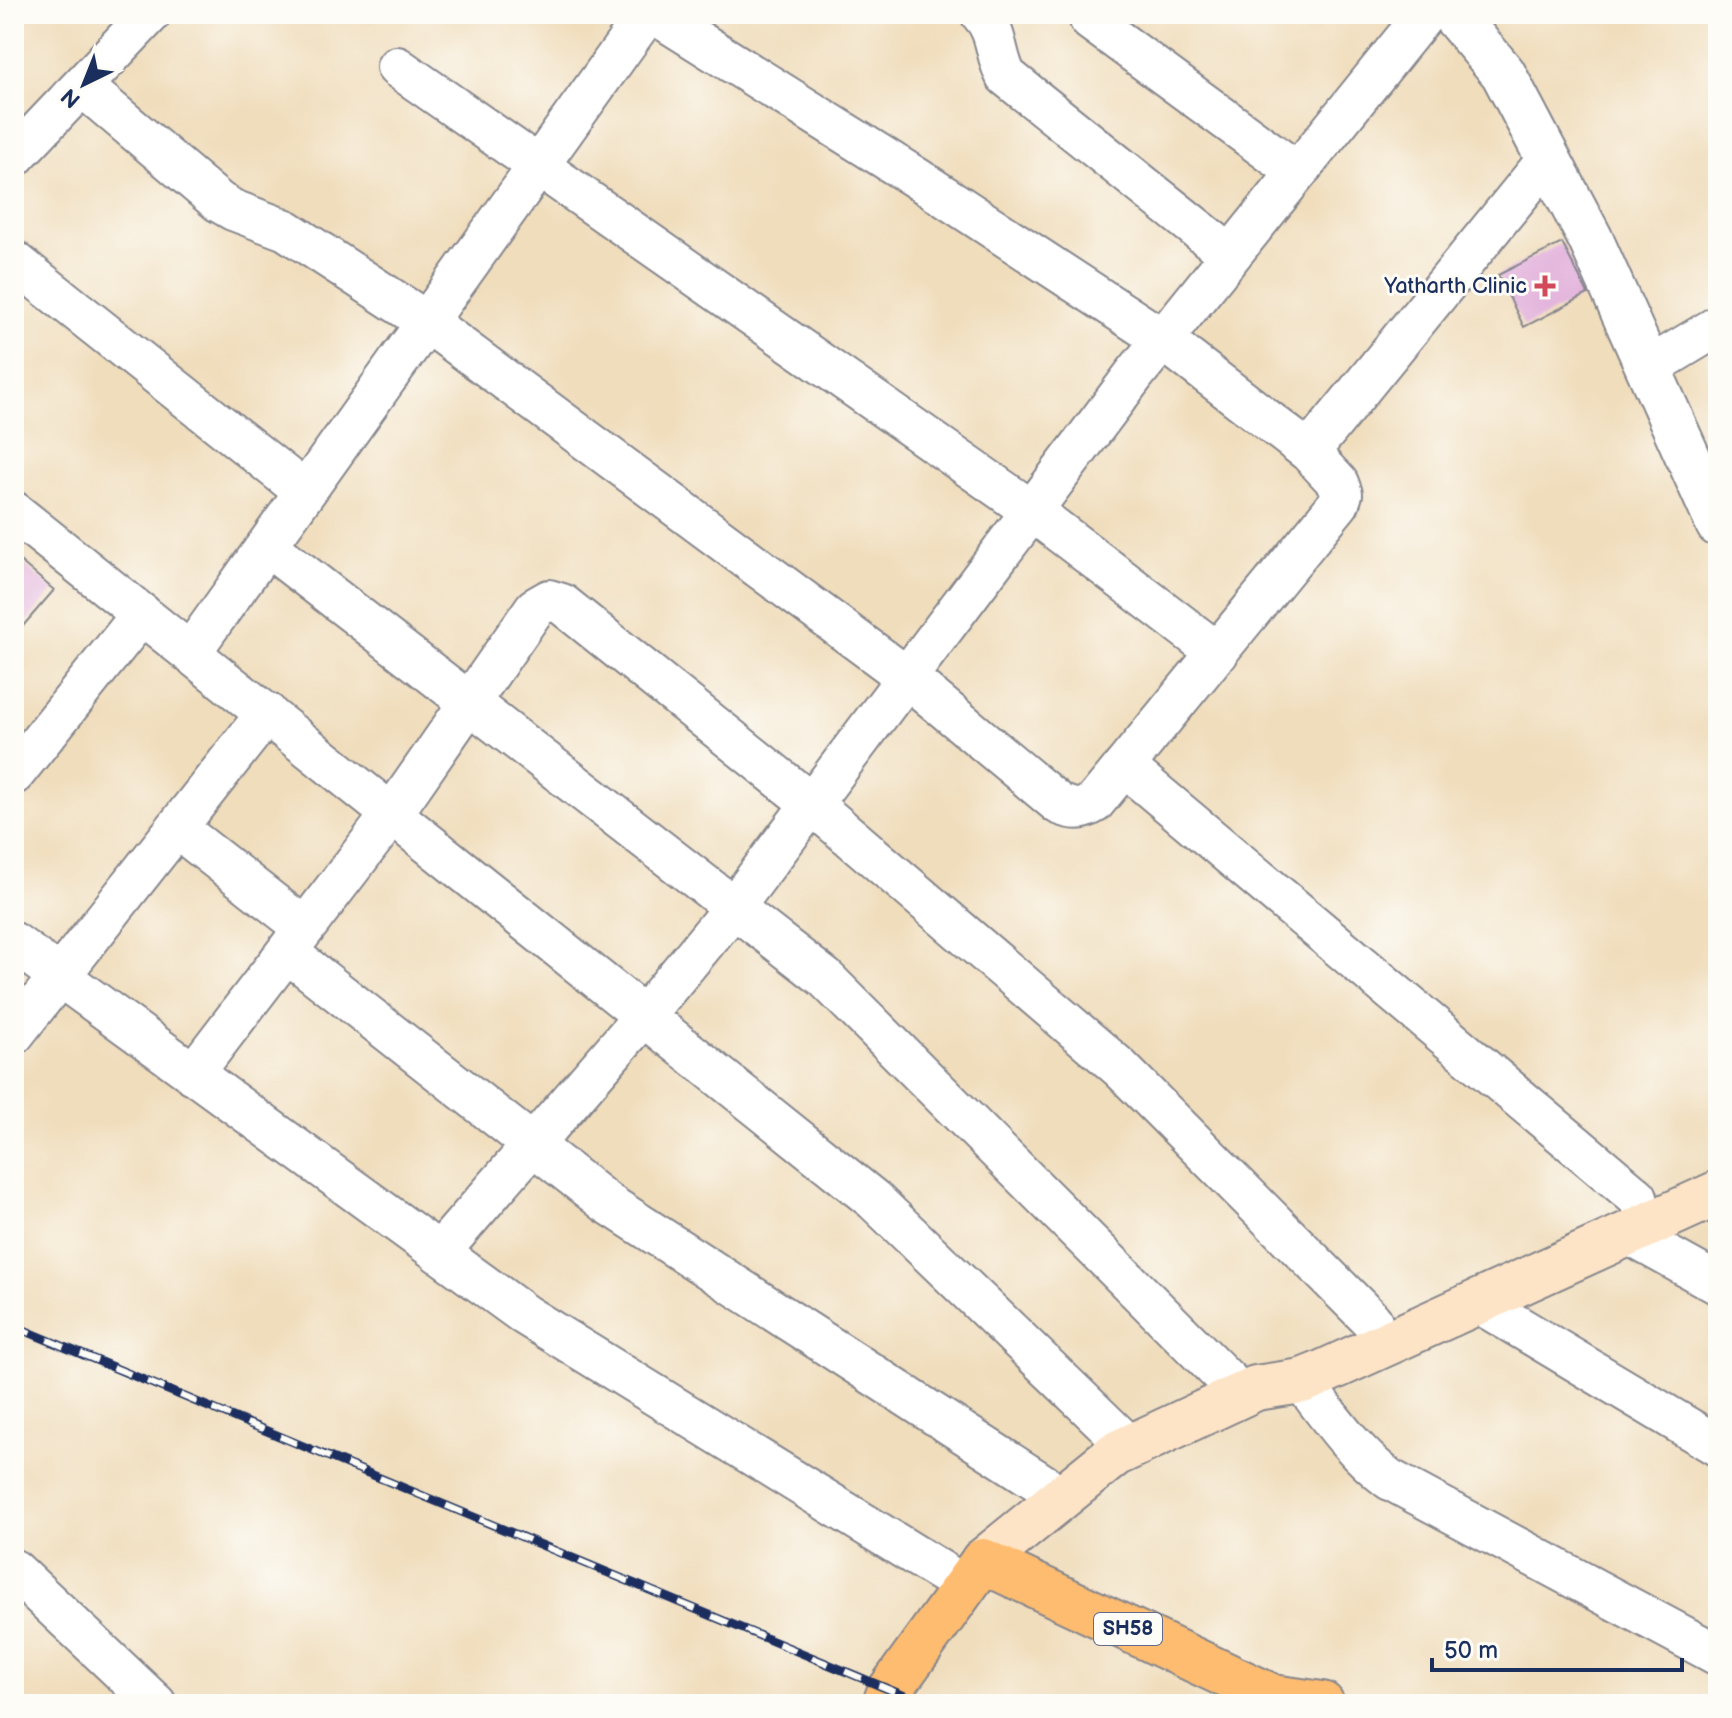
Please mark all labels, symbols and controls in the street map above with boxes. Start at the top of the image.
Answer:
north arrow [44,44,124,124]
text: N [56,82,87,113]
place label: Yatharth Clinic [1383,273,1527,300]
marker: Yatharth Clinic [1534,275,1556,297]
road number: SH58 [1094,1613,1162,1645]
scale bar [1432,1622,1682,1672]
text: 50 m [1444,1636,1498,1665]

